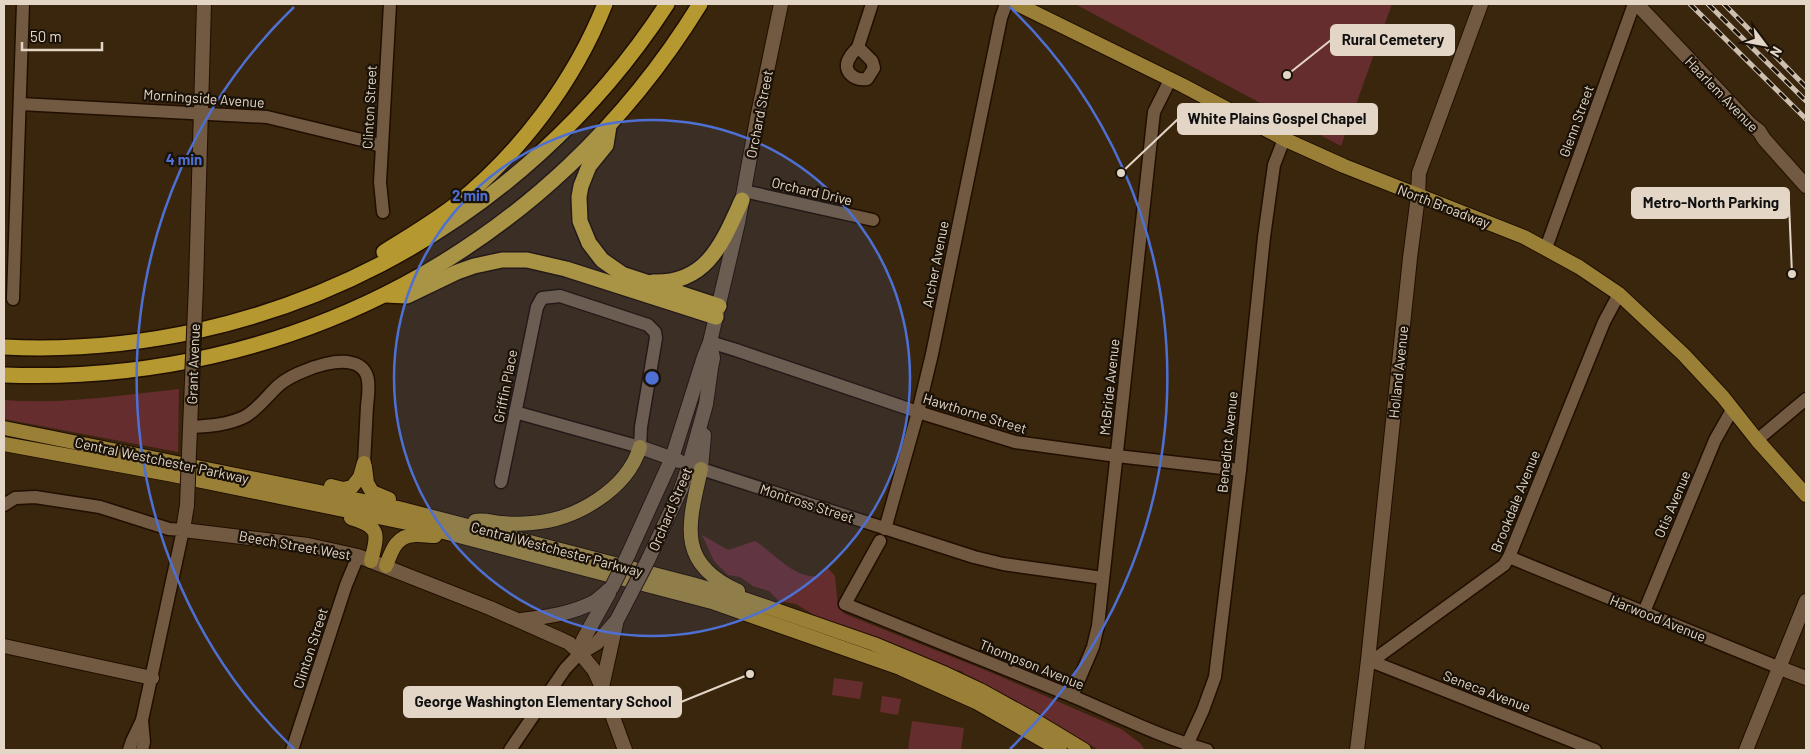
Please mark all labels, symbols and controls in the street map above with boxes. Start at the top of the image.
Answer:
scale bar [22,20,102,52]
north arrow [1740,20,1790,70]
callout: Rural Cemetery [1331,25,1454,55]
text: 50 m [30,27,62,45]
text: Rural Cemetery [1342,30,1445,48]
text: N [1767,44,1786,61]
street label: Haarlem Avenue [1682,53,1762,135]
street label: Clinton Street [358,65,380,149]
street label: Orchard Street [742,68,776,160]
street label: Glenn Street [1555,83,1597,159]
street label: Morningside Avenue [143,85,265,111]
callout: White Plains Gospel Chapel [1178,104,1377,134]
text: White Plains Gospel Chapel [1187,109,1367,127]
text: 4 min [166,150,202,168]
street label: Orchard Drive [770,173,854,209]
street label: North Broadway [1395,181,1493,232]
text: 2 min [452,186,488,204]
callout: Metro-North Parking [1632,188,1789,218]
text: Metro-North Parking [1643,193,1779,211]
street label: Archer Avenue [918,219,952,309]
street label: Grant Avenue [183,323,203,405]
street label: Holland Avenue [1385,325,1411,419]
street label: McBride Avenue [1095,338,1123,436]
street label: Griffin Place [490,348,520,424]
centre of rings [643,369,661,387]
street label: Hawthorne Street [921,389,1029,437]
street label: Benedict Avenue [1213,390,1241,494]
street label: Central Westchester Parkway [73,433,251,487]
street label: Brookdale Avenue [1487,447,1543,555]
street label: Orchard Street [645,465,695,553]
street label: Otis Avenue [1650,468,1694,540]
street label: Montross Street [758,480,856,526]
street label: Central Westchester Parkway [469,518,645,580]
street label: Beech Street West [238,527,352,563]
street label: Harwood Avenue [1608,591,1708,645]
street label: Clinton Street [289,605,331,691]
street label: Thompson Avenue [977,635,1087,693]
street label: Seneca Avenue [1441,667,1533,715]
callout: George Washington Elementary School [404,687,681,717]
text: George Washington Elementary School [414,692,672,710]

